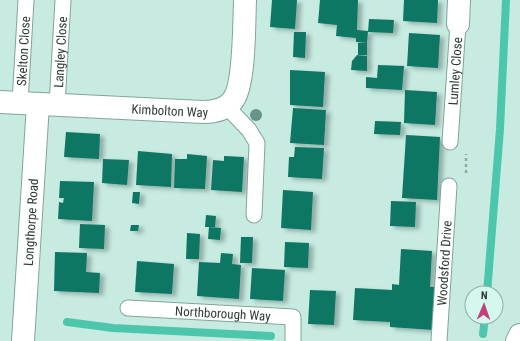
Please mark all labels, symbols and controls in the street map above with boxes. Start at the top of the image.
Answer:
street label: Skelton Close [14,16,33,86]
street label: Langley Close [50,16,70,88]
street label: Lumley Close [445,37,465,106]
street label: Kimbolton Way [131,101,209,120]
street label: Longthorpe Road [20,178,41,266]
street label: Woodsford Drive [434,220,454,306]
north arrow [464,285,504,325]
text: N [481,289,488,302]
street label: Northborough Way [175,303,272,323]

